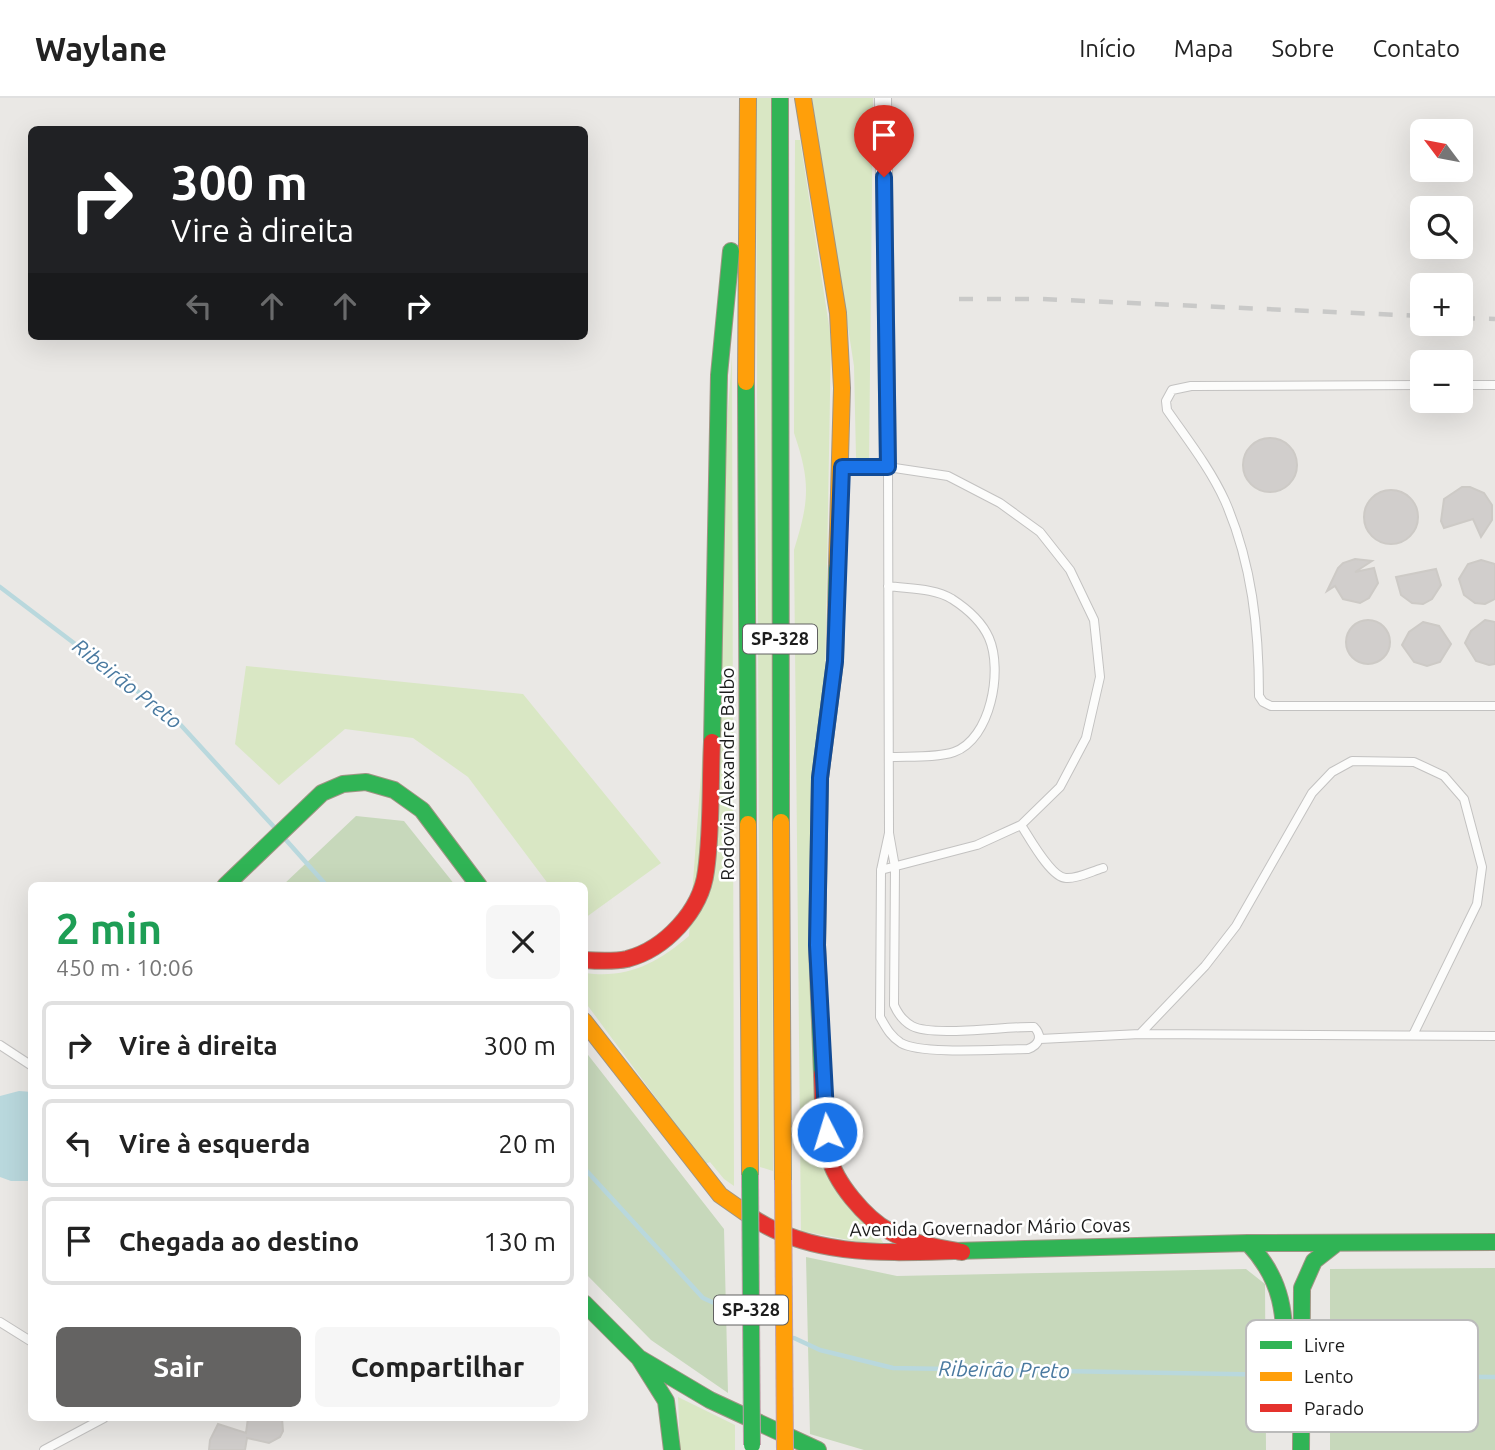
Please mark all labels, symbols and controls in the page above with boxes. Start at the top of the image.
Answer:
text: Waylane [35,30,167,67]
text: Início [1079,35,1136,62]
text: Mapa [1174,35,1233,62]
text: Sobre [1271,35,1334,62]
text: Contato [1372,35,1460,62]
pin [854,105,914,177]
icon: arrive [865,116,903,154]
north arrow [1410,119,1474,182]
map controls [1410,119,1473,413]
icon: right [56,154,147,245]
text: 300 m [171,154,308,209]
button: search [1410,196,1473,259]
text: Vire à direita [171,212,354,248]
button: + [1410,273,1473,336]
icon: left [180,287,218,325]
icon: ahead [253,287,291,325]
icon: ahead [326,287,364,325]
icon: right [399,287,437,325]
button: − [1410,350,1473,413]
road number: SP-328 [743,624,817,654]
water label: Ribeirão Preto [69,633,187,733]
street label: Rodovia Alexandre Balbo [716,667,738,881]
text: 2 min [56,905,162,952]
button: close [486,905,560,979]
text: 450 m · 10:06 [56,955,194,980]
icon: right [60,1026,98,1064]
text: Vire à direita [119,1031,278,1060]
text: 300 m [484,1031,556,1060]
position arrow [790,1095,864,1169]
icon: left [60,1124,98,1162]
text: Vire à esquerda [119,1129,310,1158]
text: 20 m [498,1129,556,1158]
street label: Avenida Governador Mário Covas [849,1214,1131,1240]
icon: arrive [60,1222,98,1260]
text: Chegada ao destino [119,1227,359,1256]
text: 130 m [484,1227,556,1256]
road number: SP-328 [714,1296,788,1324]
legend [1246,1320,1478,1432]
button: Sair [56,1327,301,1407]
button: Compartilhar [315,1327,560,1407]
text: Livre [1304,1334,1345,1356]
water label: Ribeirão Preto [938,1356,1070,1382]
text: Lento [1304,1365,1354,1387]
text: Parado [1304,1397,1364,1419]

